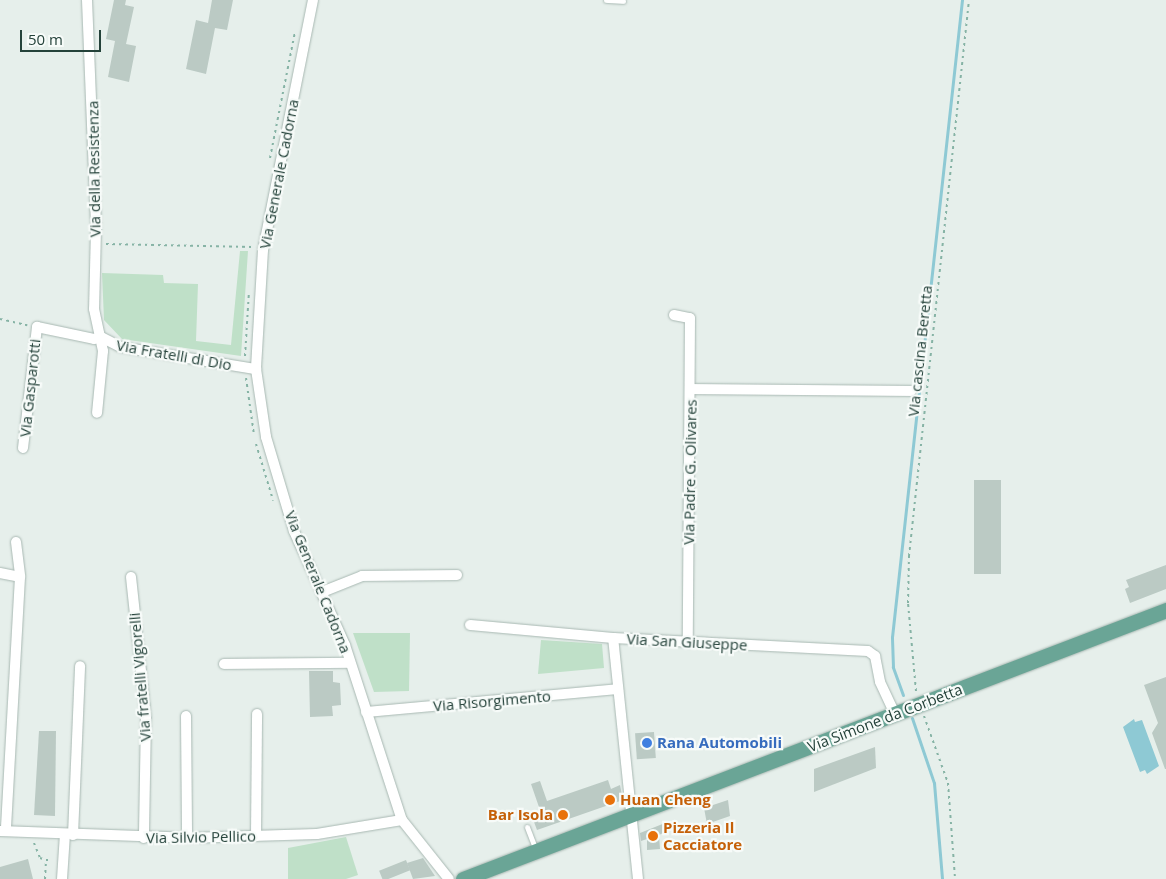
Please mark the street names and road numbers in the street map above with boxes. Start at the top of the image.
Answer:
street label: Via Generale Cadorna [256,98,302,250]
street label: Via della Resistenza [84,101,104,237]
street label: Via cascina Beretta [904,285,936,417]
street label: Via Fratelli di Dio [115,336,233,374]
street label: Via Gasparotti [16,338,44,438]
street label: Via Padre G. Olivares [680,399,700,545]
street label: Via Generale Cadorna [281,508,355,656]
street label: Via fratelli Vigorelli [125,612,155,742]
street label: Via San Giuseppe [626,630,748,654]
street label: Via Simone da Corbetta [805,680,965,756]
street label: Via Risorgimento [432,687,552,715]
street label: Via Silvio Pellico [146,827,256,847]

